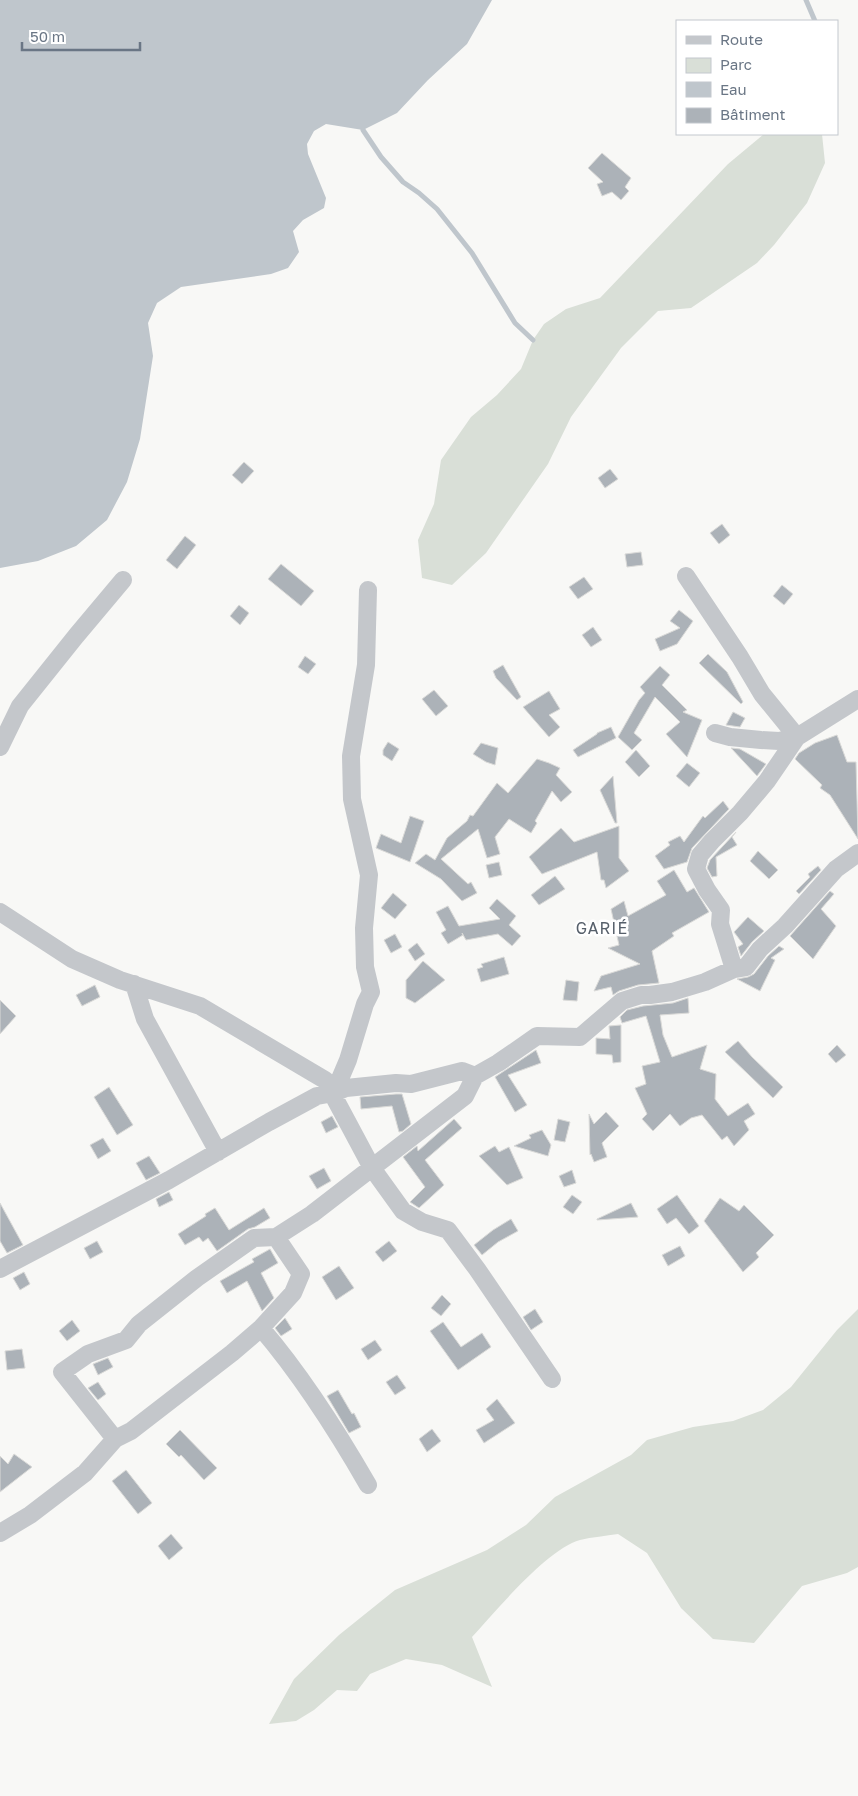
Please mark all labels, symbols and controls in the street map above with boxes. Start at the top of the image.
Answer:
scale bar [22,20,140,52]
legend [676,20,838,135]
text: 50 m [30,27,65,45]
text: Route [720,30,763,48]
text: Parc [720,55,752,73]
text: Eau [720,80,747,98]
text: Bâtiment [720,105,785,123]
district label: GARIÉ [576,918,628,938]

